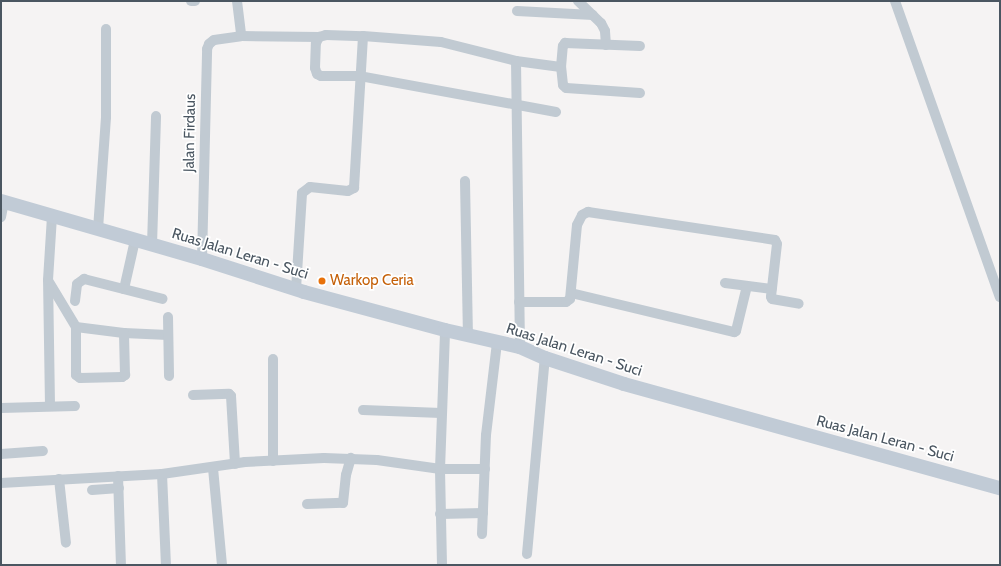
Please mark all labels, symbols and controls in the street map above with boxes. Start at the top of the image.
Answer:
street label: Jalan Firdaus [180,94,200,172]
street label: Ruas Jalan Leran - Suci [170,225,310,283]
place label: Warkop Ceria [330,272,414,290]
marker: Warkop Ceria [317,276,327,286]
street label: Ruas Jalan Leran - Suci [504,320,644,380]
street label: Ruas Jalan Leran - Suci [814,412,956,466]

